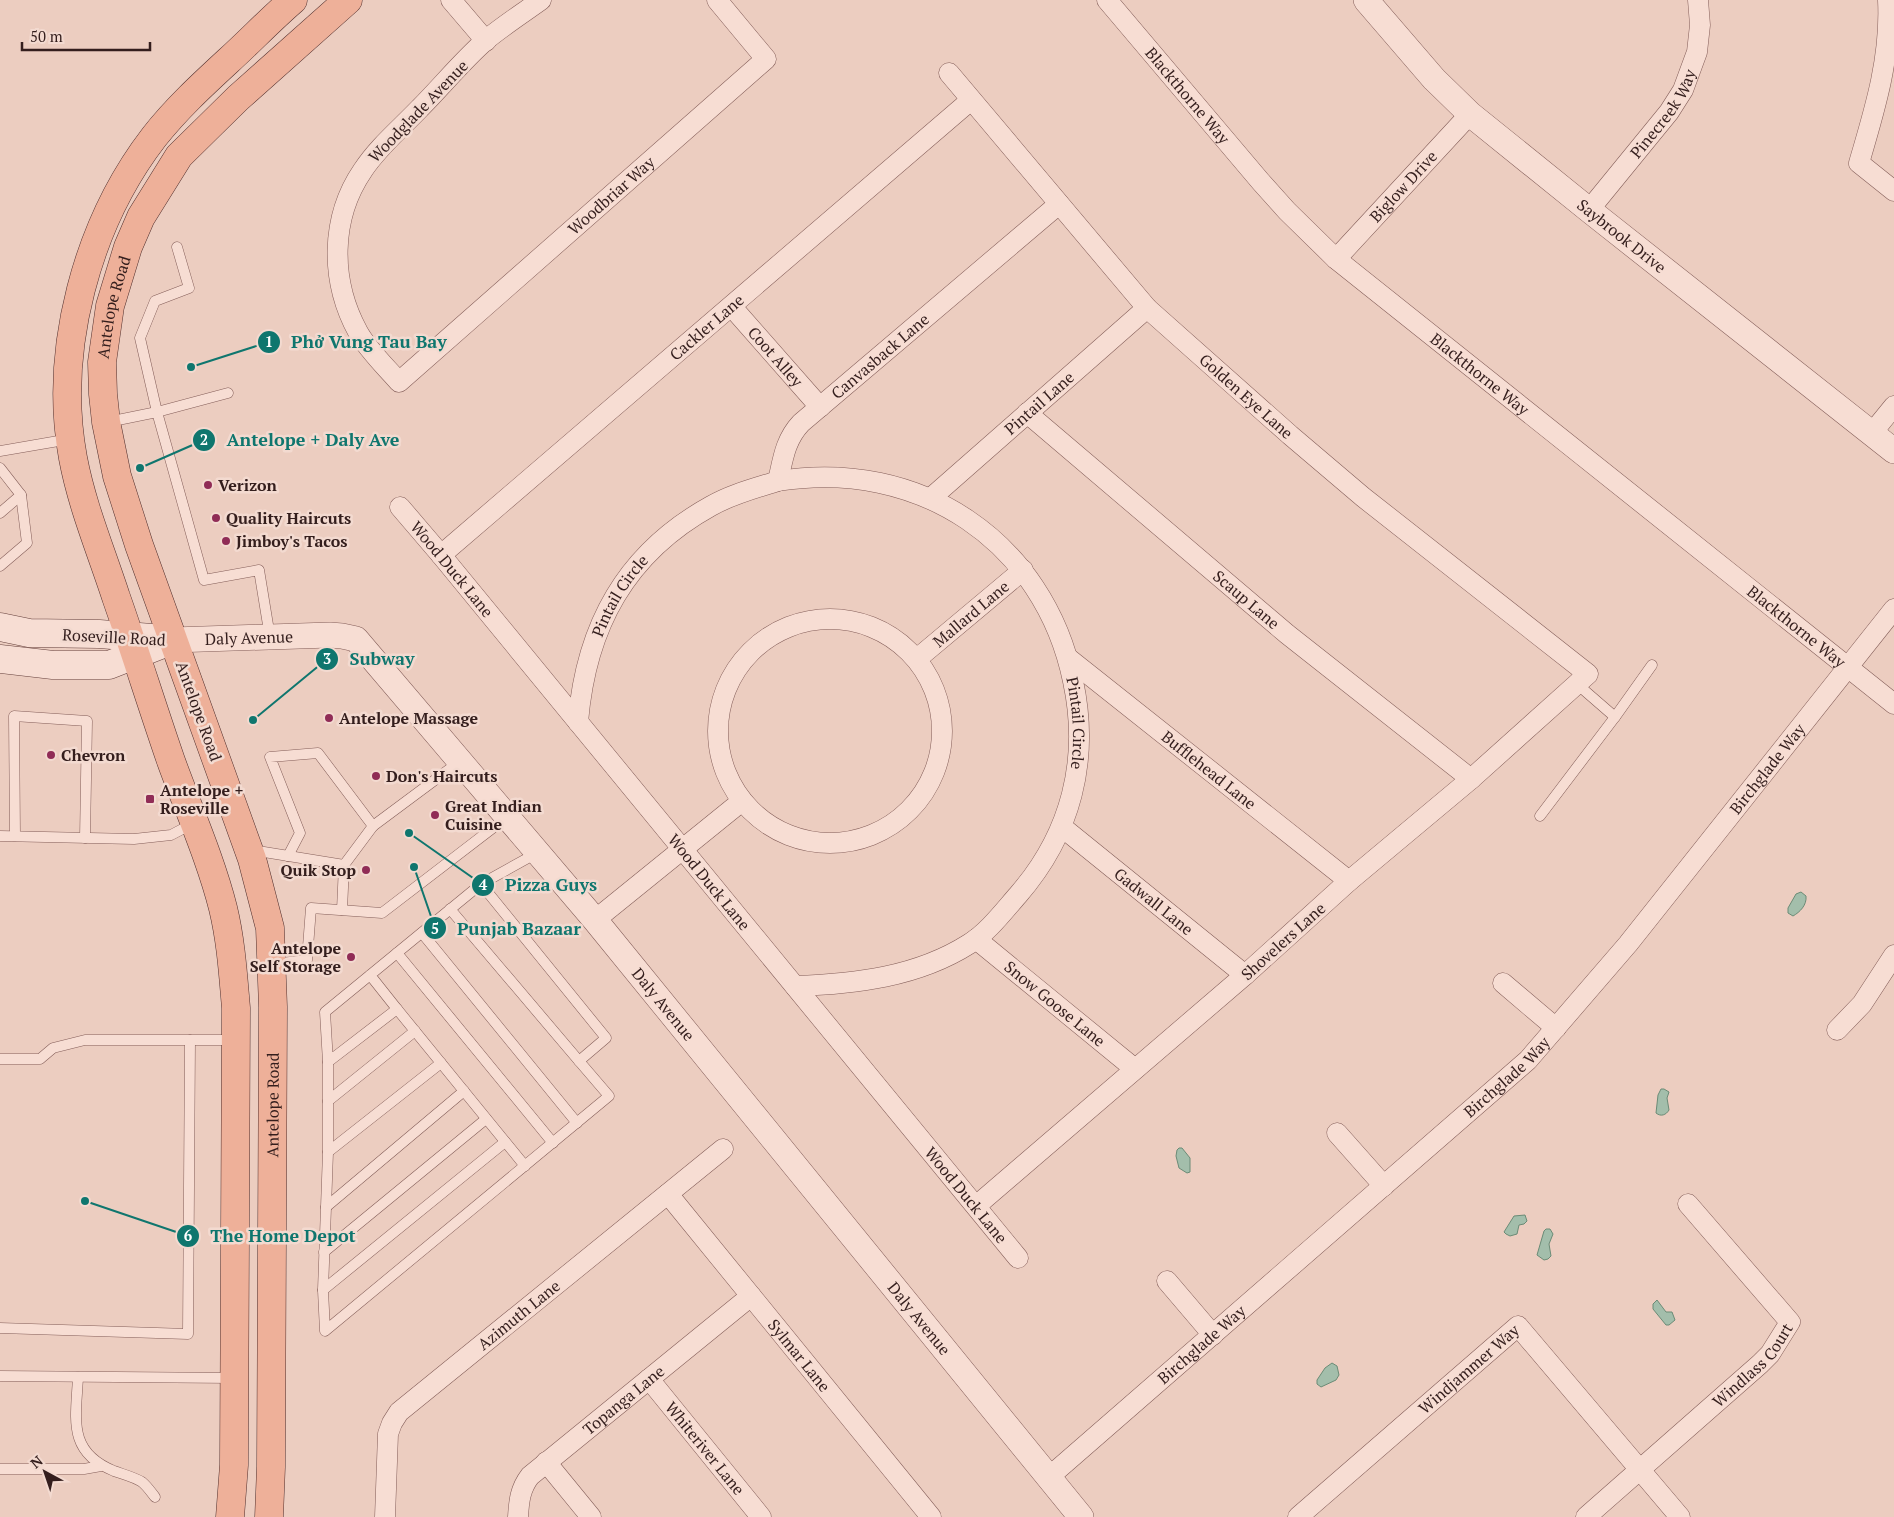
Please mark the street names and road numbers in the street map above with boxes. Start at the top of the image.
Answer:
street label: Blackthorne Way [1140,42,1236,149]
street label: Woodglade Avenue [363,55,473,167]
street label: Pinecreek Way [1625,65,1701,163]
street label: Biglow Drive [1364,146,1442,227]
street label: Woodbriar Way [563,151,660,239]
street label: Saybrook Drive [1573,194,1671,278]
street label: Antelope Road [92,253,136,360]
street label: Cackler Lane [665,289,748,365]
street label: Canvasback Lane [826,308,934,404]
street label: Coot Alley [743,322,809,392]
street label: Blackthorne Way [1426,328,1535,420]
street label: Golden Eye Lane [1195,349,1298,444]
street label: Pintail Lane [1000,366,1079,440]
street label: Wood Duck Lane [406,516,499,622]
street label: Pintail Circle [586,550,653,640]
street label: Scaup Lane [1209,565,1284,634]
street label: Mallard Lane [928,575,1014,652]
street label: Blackthorne Way [1743,580,1851,673]
street label: Roseville Road [62,623,166,651]
street label: Daly Avenue [204,625,293,650]
street label: Antelope Road [171,658,227,764]
street label: Pintail Circle [1061,675,1090,771]
street label: Birchglade Way [1724,718,1811,819]
street label: Bufflehead Lane [1157,725,1261,814]
street label: Wood Duck Lane [663,829,756,935]
street label: Gadwall Lane [1110,863,1198,940]
street label: Shovelers Lane [1236,897,1330,985]
street label: Snow Goose Lane [1000,956,1110,1051]
street label: Daly Avenue [627,963,700,1045]
street label: Birchglade Way [1459,1031,1555,1122]
street label: Antelope Road [261,1052,284,1158]
street label: Wood Duck Lane [920,1142,1012,1248]
street label: Azimuth Lane [473,1275,565,1355]
street label: Daly Avenue [883,1277,956,1360]
street label: Birchglade Way [1153,1299,1251,1389]
street label: Sylmar Lane [763,1314,836,1396]
street label: Windjammer Way [1414,1318,1524,1419]
street label: Windlass Court [1708,1319,1798,1412]
street label: Topanga Lane [578,1360,669,1440]
street label: Whiteriver Lane [660,1397,750,1500]

